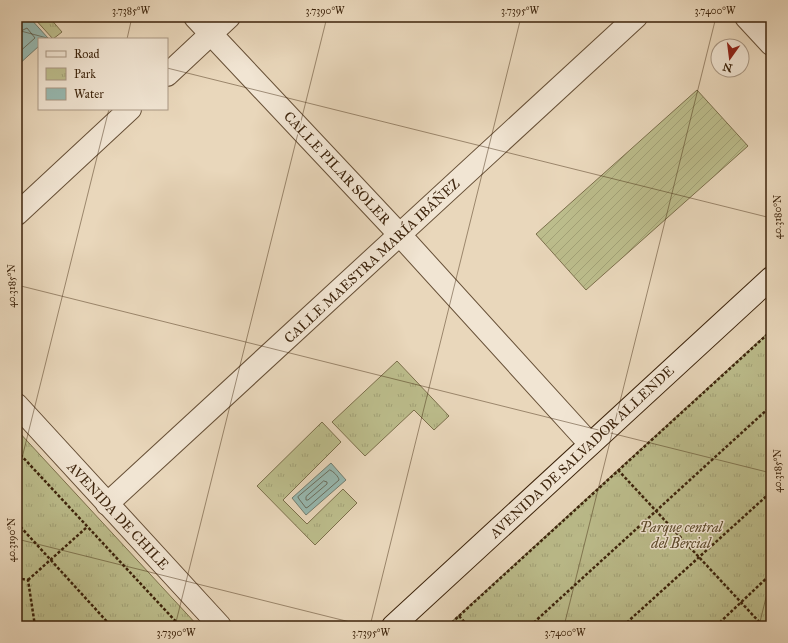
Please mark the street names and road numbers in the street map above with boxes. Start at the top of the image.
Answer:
street label: CALLE PILAR SOLER [280,108,395,229]
street label: CALLE MAESTRA MARÍA IBÁÑEZ [279,173,464,347]
street label: AVENIDA DE SALVADOR ALLENDE [486,362,678,543]
street label: AVENIDA DE CHILE [63,458,172,573]

